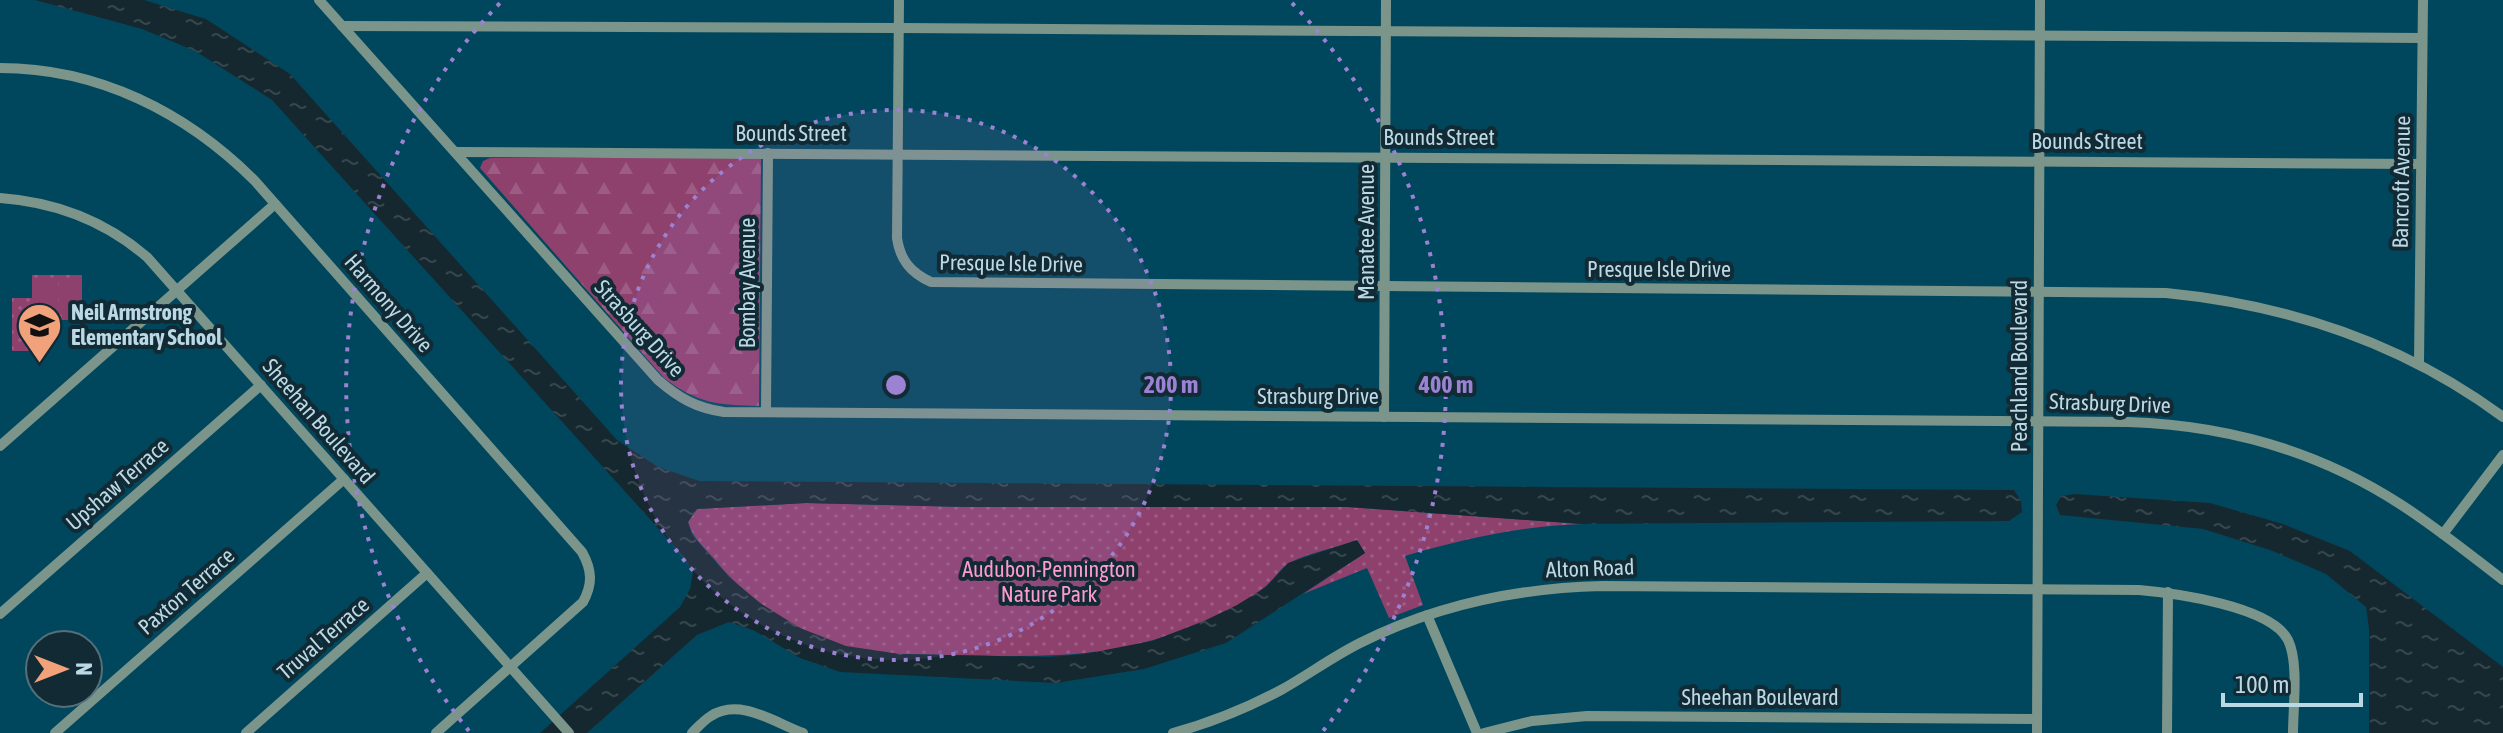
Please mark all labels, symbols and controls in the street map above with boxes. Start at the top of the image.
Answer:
street label: Bancroft Avenue [2387,115,2415,249]
street label: Bounds Street [735,120,847,146]
street label: Bounds Street [1383,124,1495,150]
street label: Bounds Street [2031,128,2143,154]
street label: Manatee Avenue [1353,164,1379,300]
street label: Bombay Avenue [734,218,760,348]
street label: Harmony Drive [339,249,439,357]
street label: Presque Isle Drive [939,249,1083,277]
street label: Presque Isle Drive [1587,256,1731,282]
street label: Strasburg Drive [590,274,690,382]
street label: Peachland Boulevard [2006,280,2032,452]
place label: Neil Armstrong Elementary School [71,299,223,350]
school or university icon: Neil Armstrong Elementary School [16,301,64,364]
street label: Sheehan Boulevard [258,353,380,489]
centre of rings [882,371,910,399]
text: 200 m [1144,371,1198,398]
text: 400 m [1418,371,1473,398]
street label: Strasburg Drive [1257,383,1379,409]
street label: Strasburg Drive [2049,388,2171,418]
street label: Upshaw Terrace [60,432,174,536]
street label: Paxton Terrace [133,542,239,640]
street label: Alton Road [1545,553,1635,583]
park label: Audubon-Pennington Nature Park [962,556,1136,607]
street label: Truval Terrace [272,591,374,685]
north arrow [24,629,104,709]
scale bar [2223,657,2361,707]
text: N [71,663,97,675]
text: 100 m [2235,671,2289,698]
street label: Sheehan Boulevard [1681,684,1839,710]

